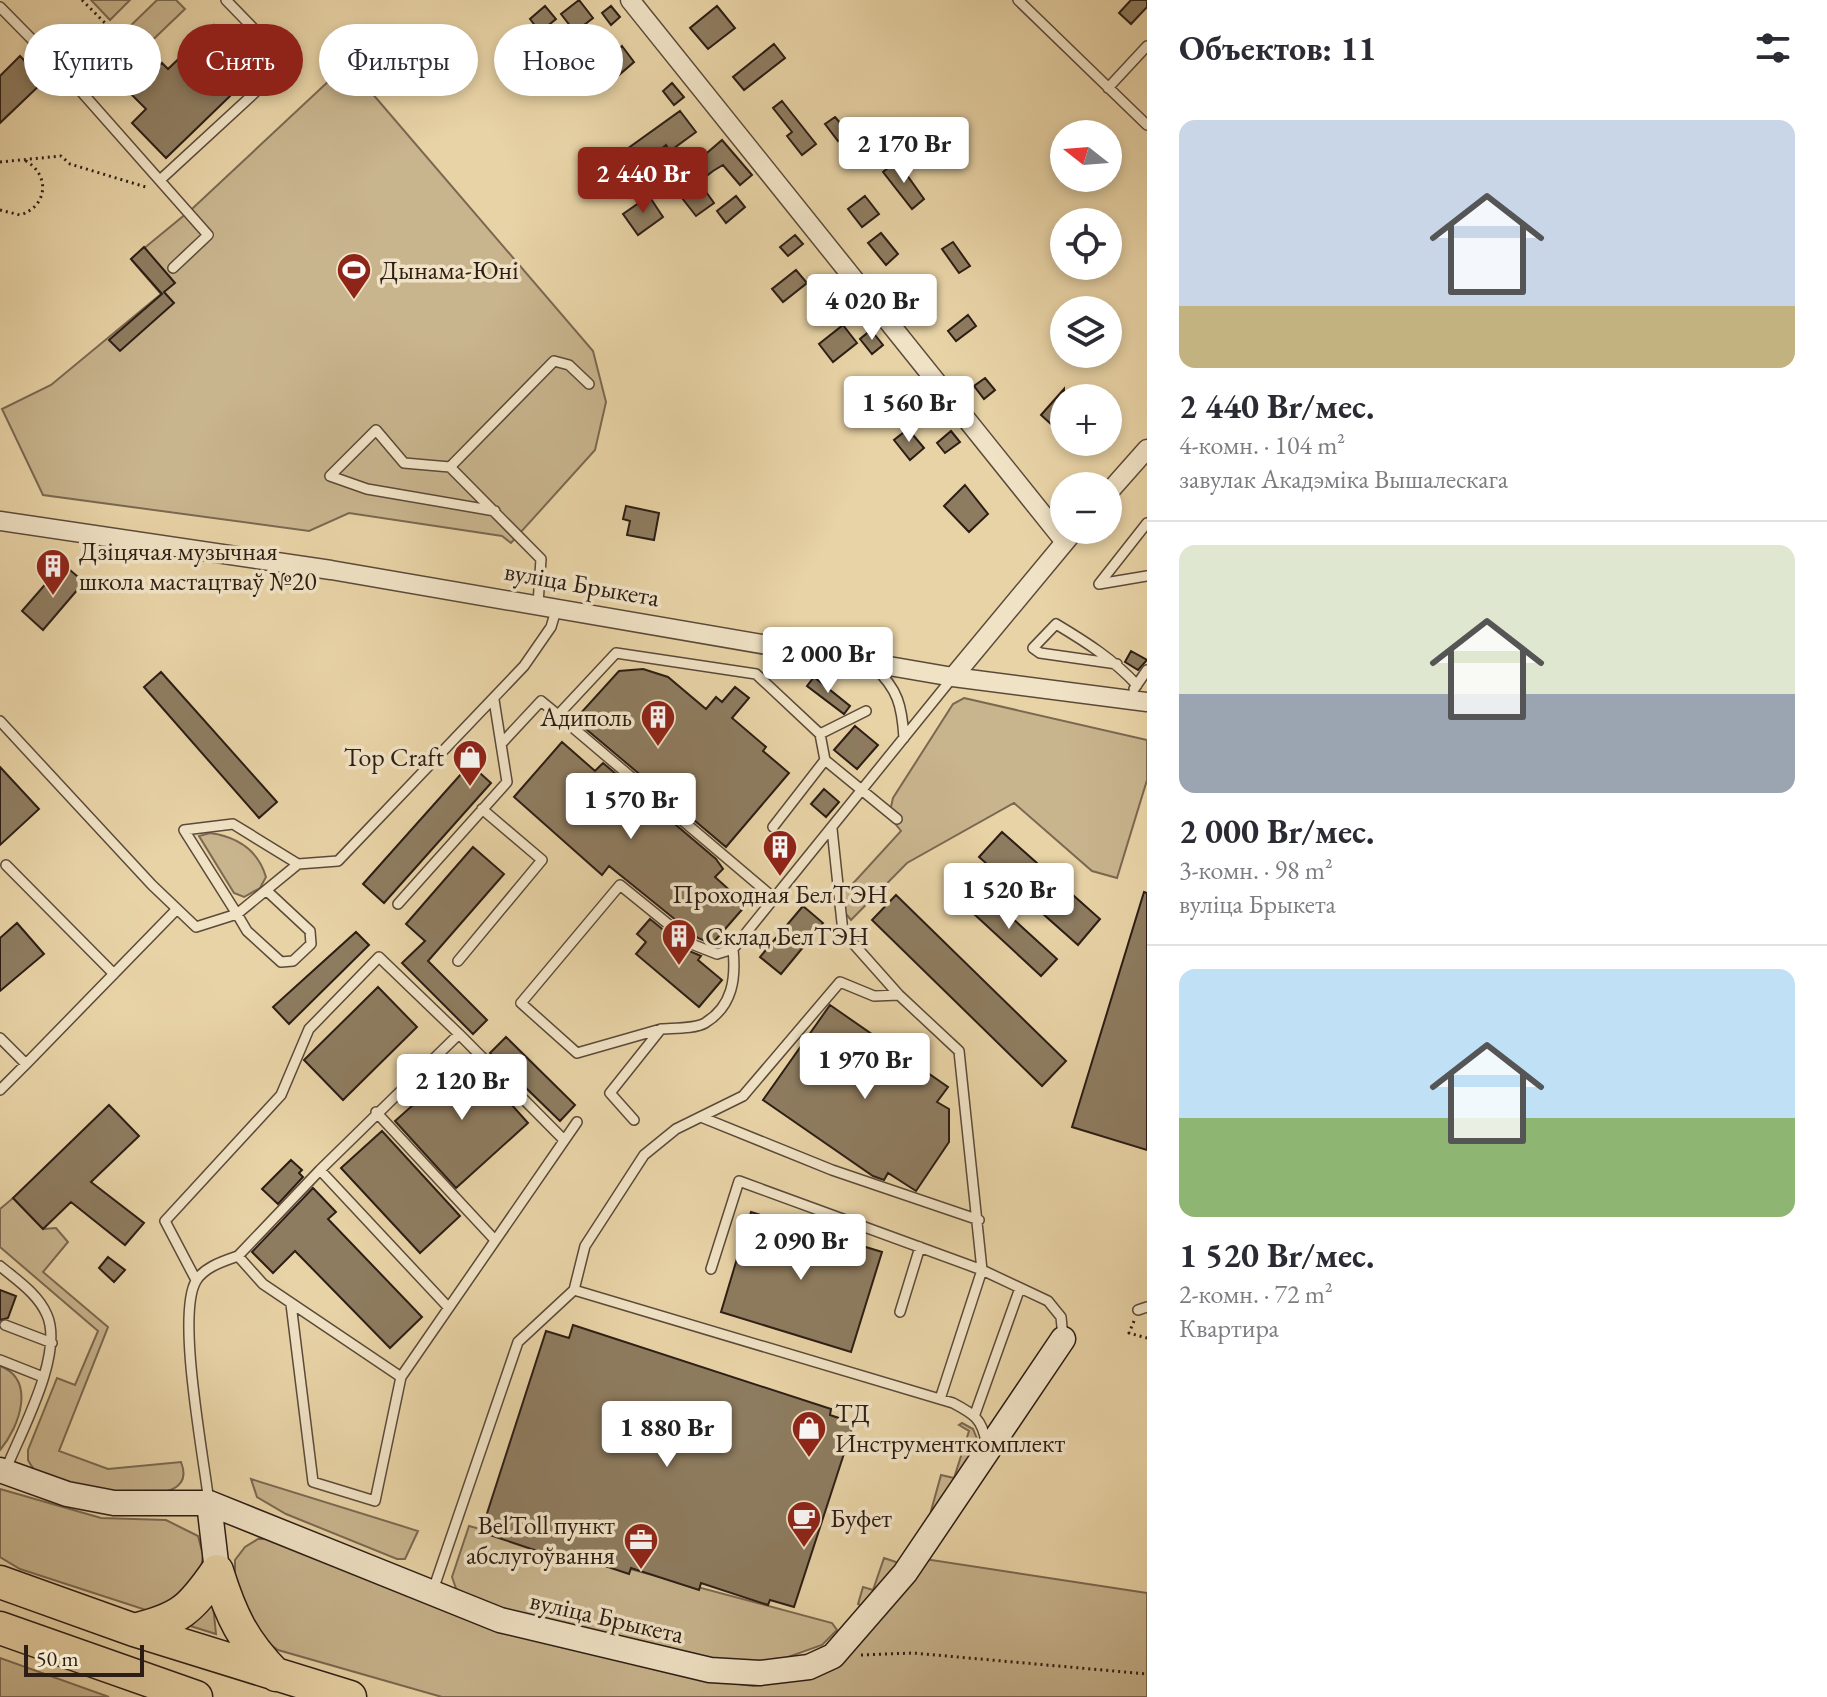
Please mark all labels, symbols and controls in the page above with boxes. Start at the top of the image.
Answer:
chip: Купить [24,24,161,96]
chip: Снять [177,24,303,96]
chip: Фильтры [319,24,478,96]
chip: Новое [494,24,623,96]
text: Объектов: 11 [1179,26,1376,70]
icon: filters [1751,26,1795,70]
pin: 2 170 Br [821,117,987,185]
north arrow [1050,120,1122,192]
map controls [1050,120,1122,544]
text: 2 170 Br [857,126,951,160]
pin: 2 440 Br [560,147,726,215]
text: 2 440 Br [596,156,690,190]
icon: home [1415,172,1559,316]
button: locate [1050,208,1122,280]
sports icon: Дынама-Юні [335,251,373,301]
place label: Дынама-Юні [380,253,519,287]
pin: 4 020 Br [789,274,955,342]
text: 4 020 Br [825,283,919,317]
button: layers [1050,296,1122,368]
pin: 1 560 Br [826,376,992,444]
button: + [1050,384,1122,456]
text: 2 440 Br/мес. [1179,384,1374,428]
text: 1 560 Br [862,385,956,419]
text: 4-комн. · 104 m² [1179,428,1345,462]
text: завулак Акадэміка Вышалескага [1179,462,1508,496]
button: − [1050,472,1122,544]
place label: Дзіцячая музычная школа мастацтваў №20 [79,534,317,598]
building icon: Дзіцячая музычная школа мастацтваў №20 [34,547,72,597]
street label: вуліца Брыкета [502,554,663,614]
icon: home [1415,597,1559,741]
pin: 2 000 Br [745,627,911,695]
text: 2 000 Br [781,636,875,670]
building icon: Адиполь [639,698,677,748]
place label: Адиполь [539,700,632,734]
shop icon: Top Craft [451,738,489,788]
place label: Top Craft [344,740,444,774]
pin: 1 570 Br [548,773,714,841]
text: 1 570 Br [584,782,678,816]
text: 2 000 Br/мес. [1179,809,1374,853]
building icon: Проходная БелТЭН [761,828,799,878]
text: 3-комн. · 98 m² [1179,853,1333,887]
pin: 1 520 Br [926,863,1092,931]
text: 1 520 Br [962,872,1056,906]
place label: Проходная БелТЭН [672,877,888,911]
text: вуліца Брыкета [1179,887,1336,921]
building icon: Склад БелТЭН [660,917,698,967]
place label: Склад БелТЭН [705,919,869,953]
icon: home [1415,1021,1559,1165]
pin: 1 970 Br [782,1033,948,1101]
text: 1 970 Br [818,1042,912,1076]
pin: 2 120 Br [379,1054,545,1122]
text: 2 120 Br [415,1063,509,1097]
pin: 2 090 Br [718,1214,884,1282]
text: 2 090 Br [754,1223,848,1257]
text: 1 520 Br/мес. [1179,1233,1374,1277]
text: 2-комн. · 72 m² [1179,1277,1333,1311]
text: Квартира [1179,1311,1279,1345]
place label: ТД Инструменткомплект [835,1396,1065,1460]
pin: 1 880 Br [584,1401,750,1469]
shop icon: ТД Инструменткомплект [790,1409,828,1459]
text: 1 880 Br [620,1410,714,1444]
cafe icon: Буфет [785,1499,823,1549]
place label: Буфет [830,1501,892,1535]
place label: BelToll пункт абслугоўвання [466,1508,615,1572]
office icon: BelToll пункт абслугоўвання [622,1521,660,1571]
street label: вуліца Брыкета [527,1583,688,1651]
scale bar [24,1641,144,1677]
text: 50 m [36,1644,79,1673]

